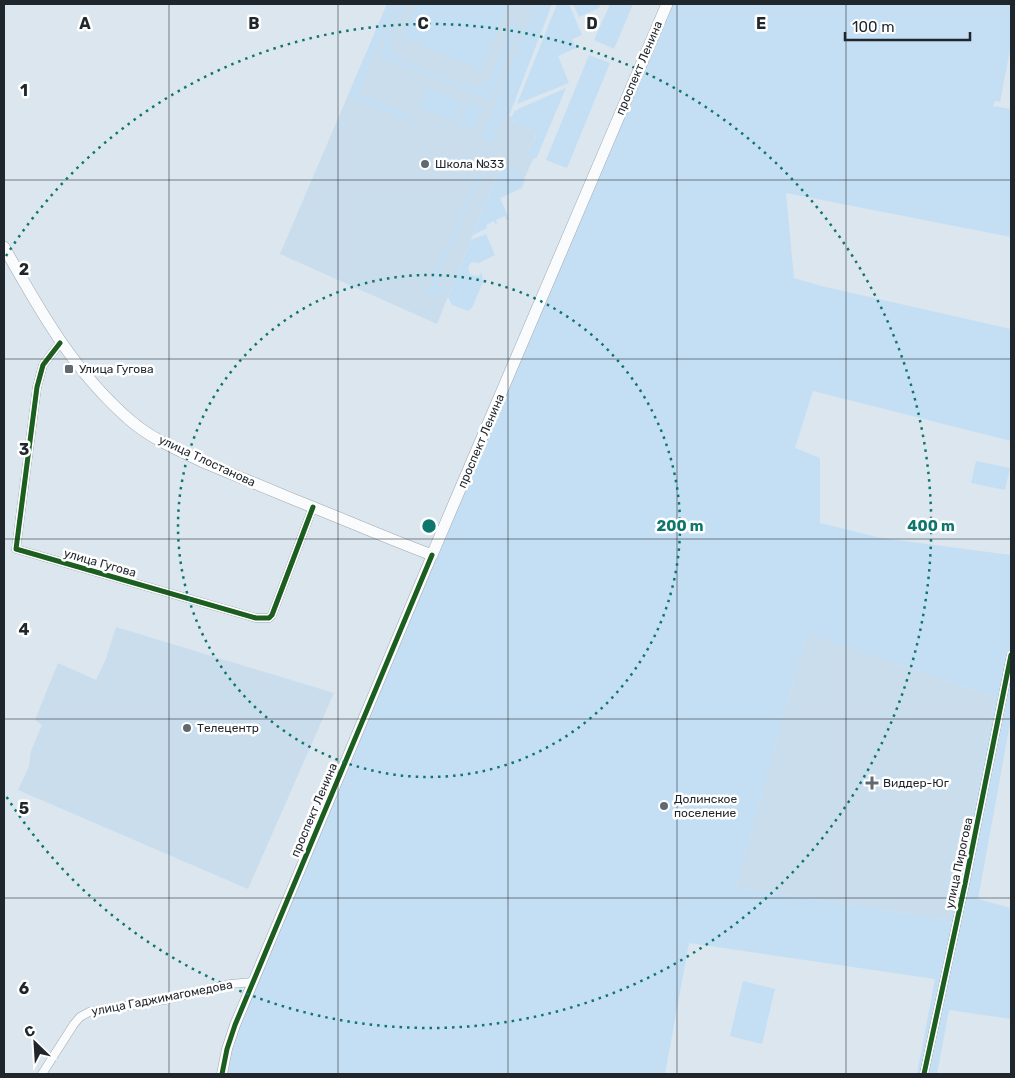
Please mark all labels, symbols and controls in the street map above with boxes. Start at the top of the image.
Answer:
scale bar [845,10,970,42]
text: A [79,14,91,33]
text: B [248,14,260,33]
text: C [417,14,429,33]
text: D [586,14,598,33]
text: E [756,14,766,33]
text: 100 m [852,18,894,36]
street label: проспект Ленина [613,19,665,117]
text: 1 [20,81,28,100]
place label: Школа №33 [435,157,504,171]
marker: Школа №33 [419,158,431,170]
text: 2 [19,260,29,279]
place label: Улица Гугова [79,362,154,376]
marker: Улица Гугова [63,363,75,375]
street label: проспект Ленина [455,392,507,490]
street label: улица Тлостанова [156,432,258,490]
text: 3 [19,440,29,459]
centre of rings [420,517,438,535]
text: 200 m [656,517,704,535]
text: 400 m [907,517,955,535]
street label: улица Гугова [62,546,138,580]
text: 4 [19,620,30,639]
place label: Телецентр [197,721,259,735]
marker: Телецентр [181,722,193,734]
street label: проспект Ленина [288,761,340,859]
marker: Виддер-Юг [865,776,879,790]
place label: Виддер-Юг [883,776,950,790]
place label: Долинское поселение [674,792,738,820]
text: 5 [19,799,29,818]
marker: Долинское поселение [658,800,670,812]
street label: улица Пирогова [943,816,975,910]
street label: улица Гаджимагомедова [90,977,234,1019]
text: 6 [19,979,29,998]
north arrow [10,1018,60,1068]
text: С [22,1022,38,1041]

